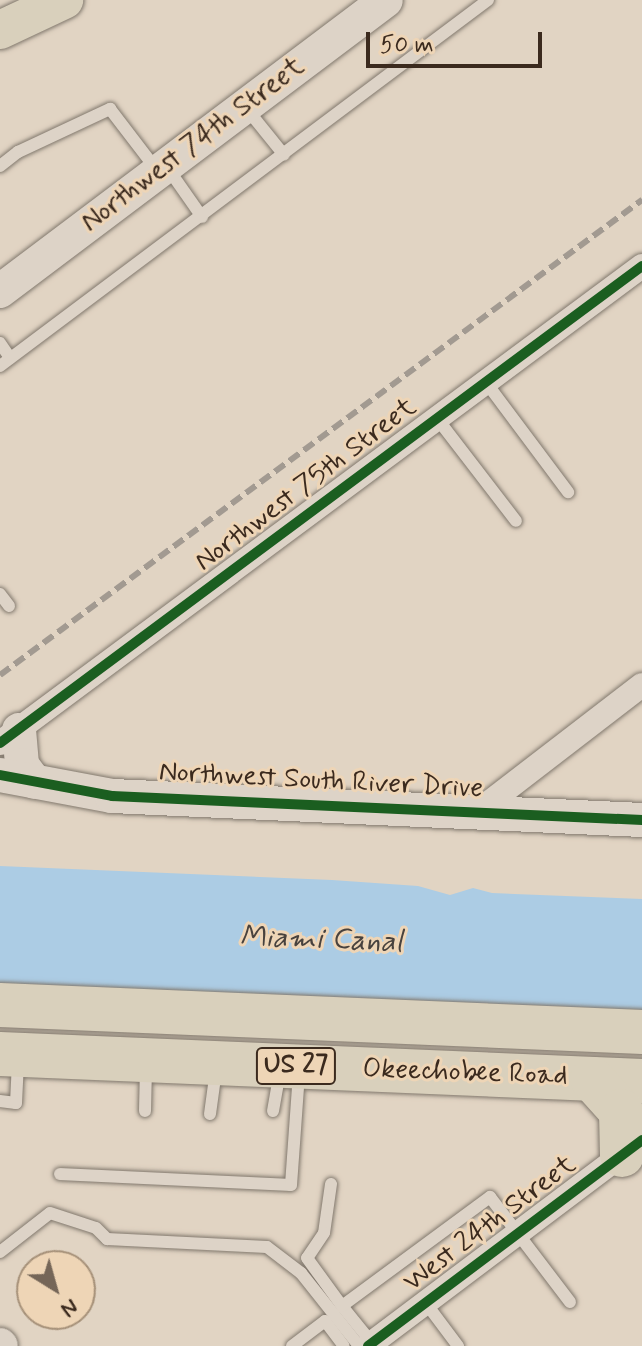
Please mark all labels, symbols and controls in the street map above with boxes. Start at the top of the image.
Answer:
scale bar [370,16,546,66]
text: 50 m [380,30,434,61]
street label: Northwest 74th Street [75,50,311,240]
street label: Northwest 75th Street [189,391,423,579]
street label: Northwest South River Drive [158,756,484,806]
water label: Miami Canal [238,919,404,961]
road number: US 27 [254,1044,338,1088]
street label: Okeechobee Road [363,1053,567,1093]
street label: West 24th Street [397,1148,583,1300]
north arrow [16,1250,96,1330]
text: N [55,1292,84,1323]

